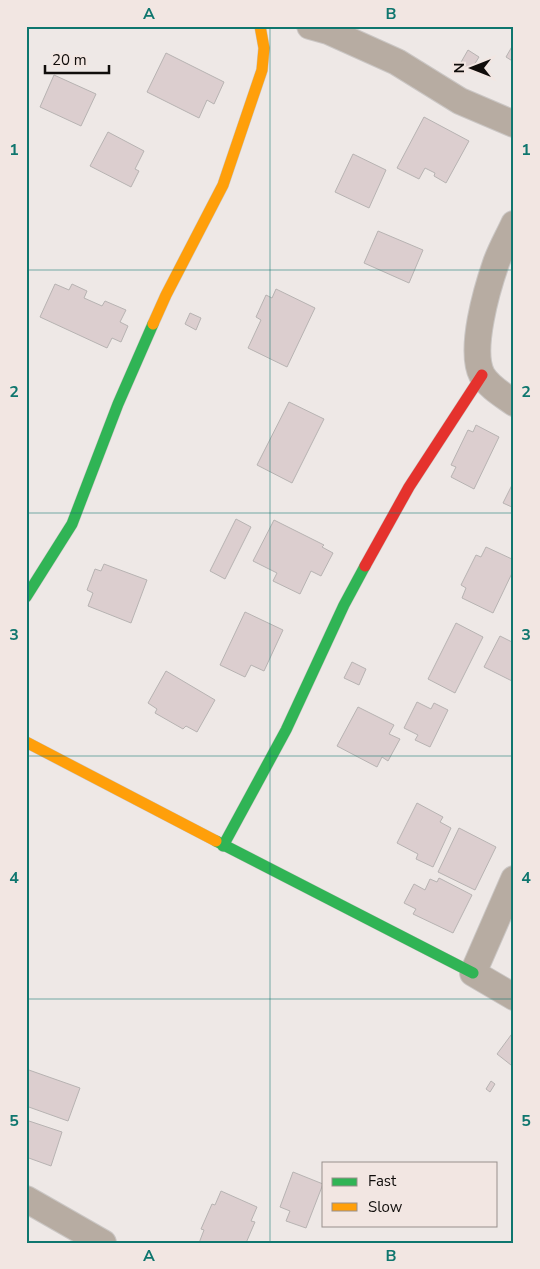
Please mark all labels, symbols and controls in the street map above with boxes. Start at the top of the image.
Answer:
text: A [143,3,155,25]
text: B [385,3,397,25]
scale bar [45,42,109,74]
north arrow [448,42,498,92]
text: 20 m [52,50,87,70]
text: N [450,63,469,73]
text: 1 [9,139,19,161]
text: 1 [521,139,531,161]
text: 2 [9,381,19,403]
text: 2 [521,381,531,403]
text: 3 [9,624,19,646]
text: 3 [521,624,531,646]
text: 4 [9,867,19,889]
text: 4 [521,867,531,889]
text: 5 [9,1110,19,1132]
text: 5 [521,1110,531,1132]
legend [322,1162,498,1226]
text: Fast [368,1171,397,1191]
text: Slow [368,1197,403,1217]
text: A [143,1245,155,1267]
text: B [385,1245,397,1267]

